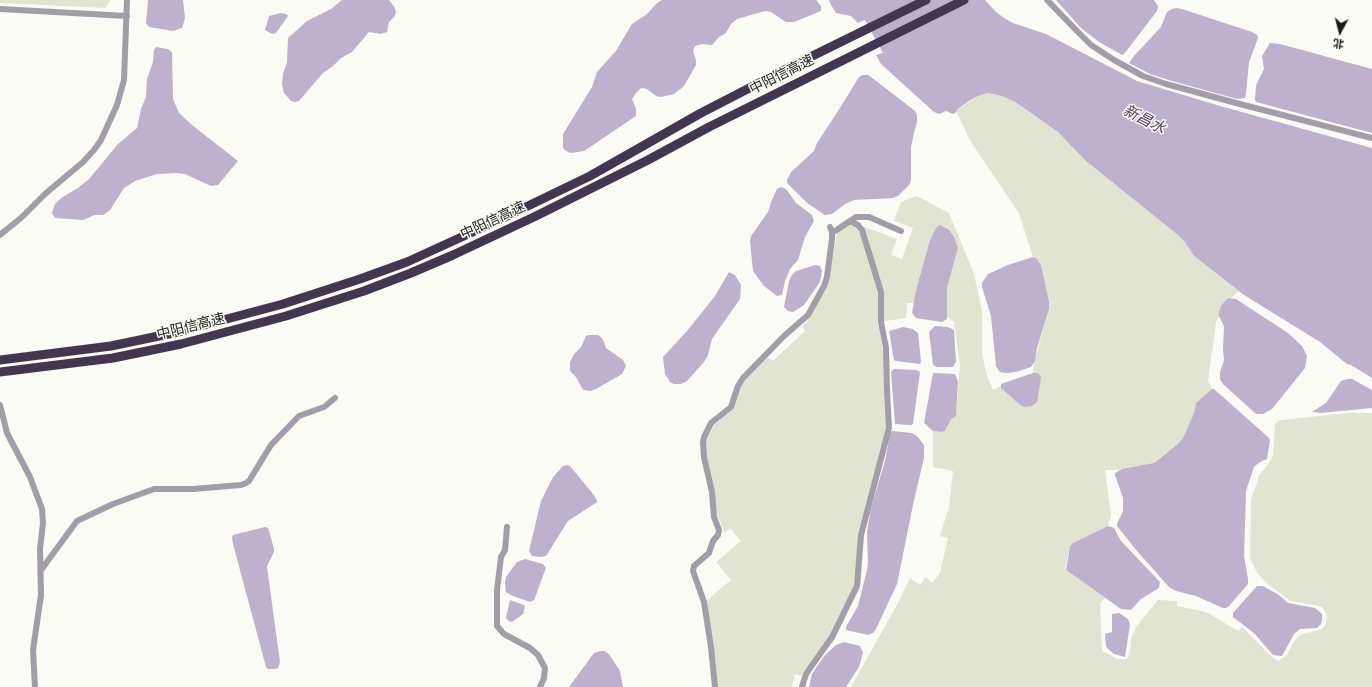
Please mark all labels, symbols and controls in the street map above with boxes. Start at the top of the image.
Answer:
north arrow [1320,12,1360,52]
text: 北 [1332,37,1345,51]
street label: 中阳信高速 [747,52,817,98]
water label: 新昌水 [1120,102,1168,138]
street label: 中阳信高速 [458,199,528,243]
street label: 中阳信高速 [155,310,227,344]

